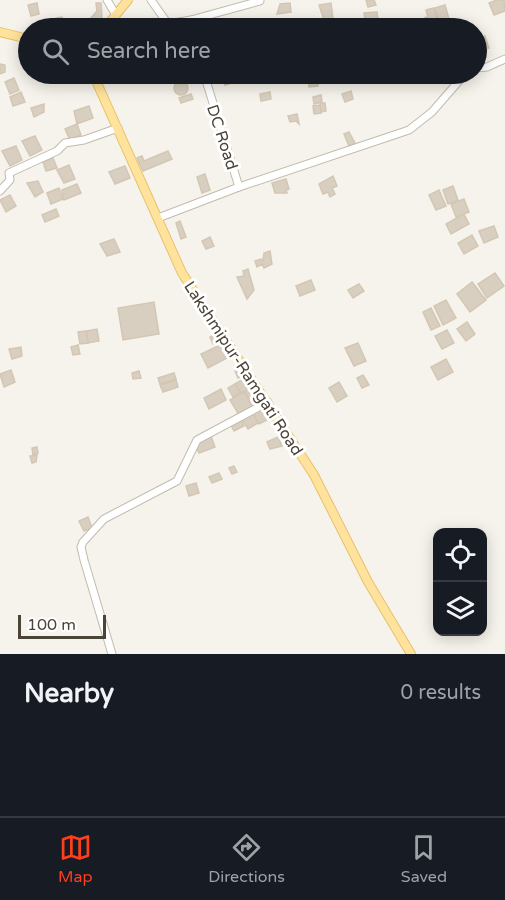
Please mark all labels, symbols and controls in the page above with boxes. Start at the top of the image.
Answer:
search box [18,18,487,84]
icon: search [39,35,72,68]
text: Search here [87,38,211,64]
street label: DC Road [202,102,242,173]
street label: Lakshmipur-Ramgati Road [179,278,307,459]
map controls [433,528,487,636]
button: locate [433,528,487,582]
button: layers [433,582,487,636]
scale bar [18,612,106,640]
text: 100 m [27,615,76,635]
text: Nearby [24,678,114,709]
text: 0 results [401,681,481,705]
tab: Map [58,831,92,887]
tab: Directions [208,831,285,887]
tab: Saved [401,831,447,887]

